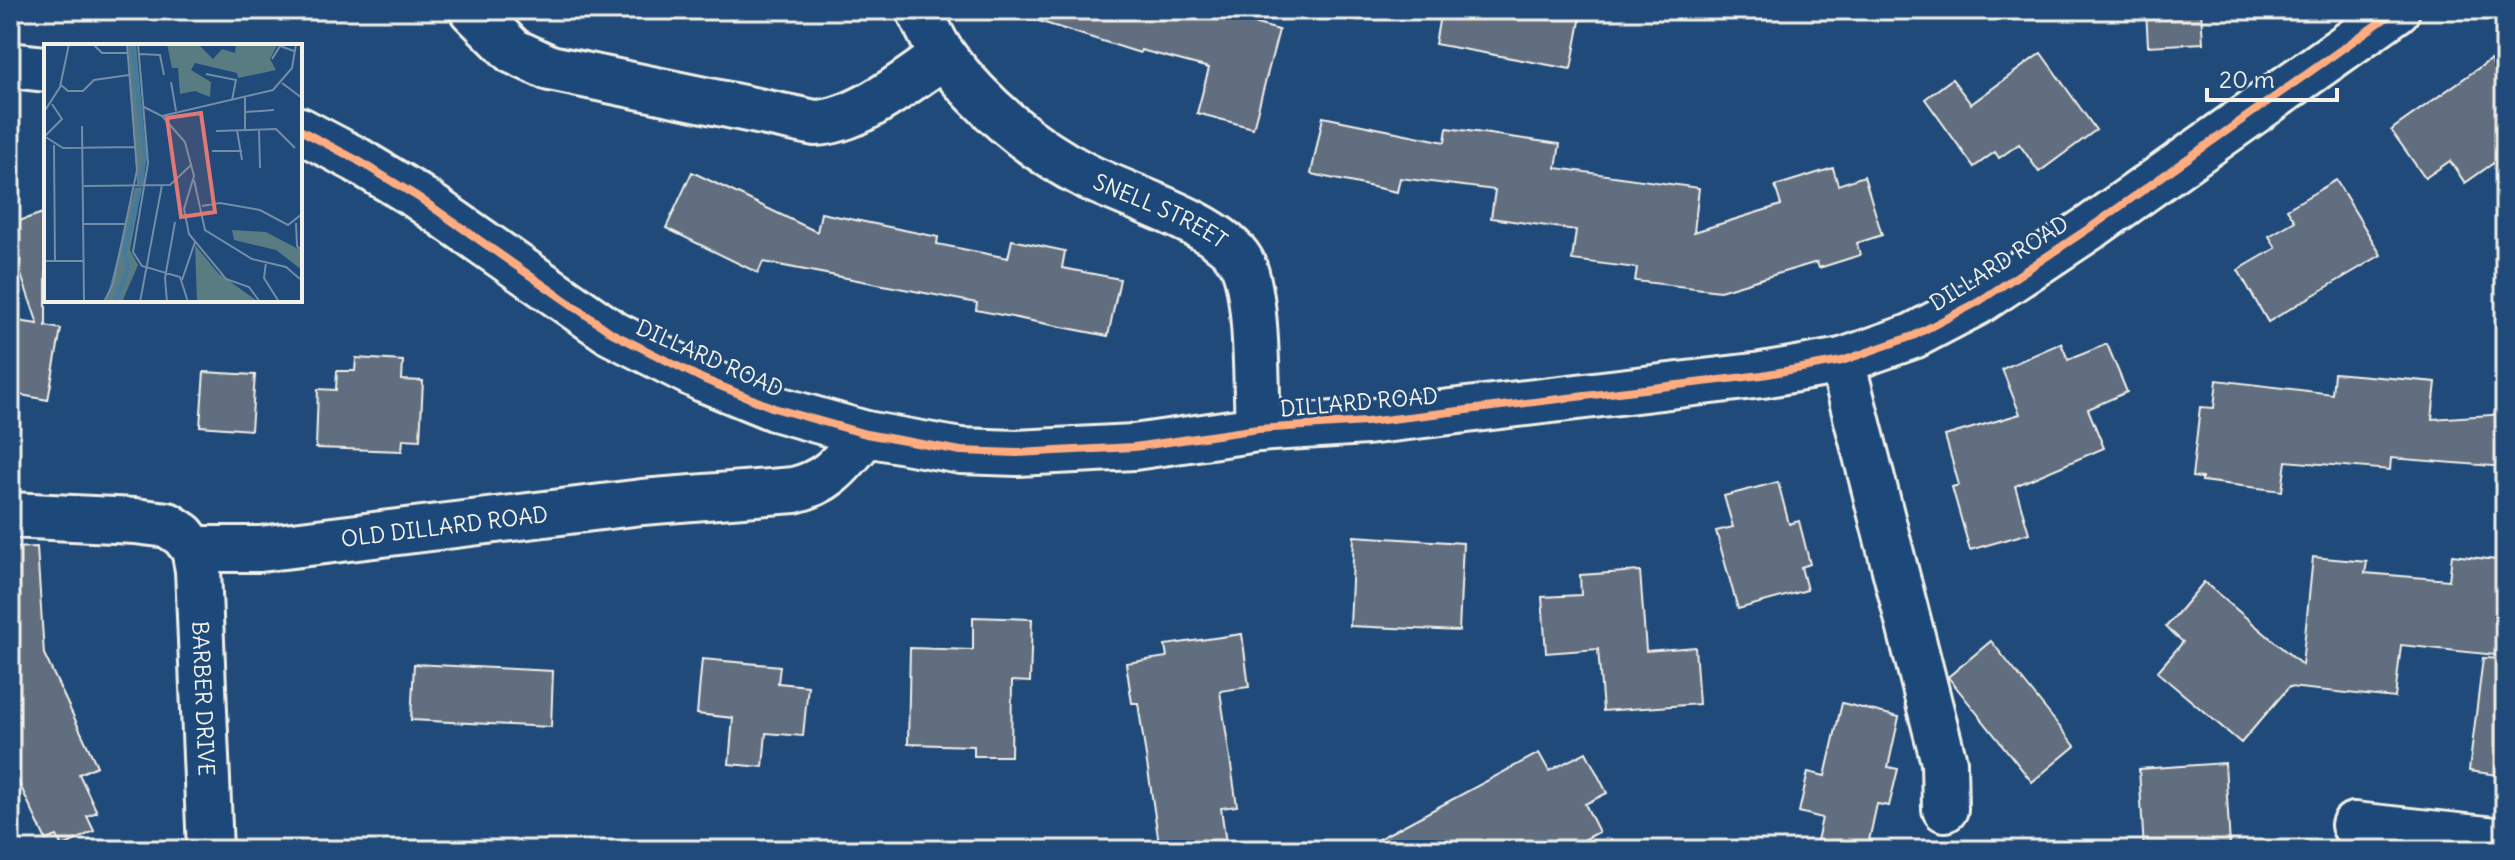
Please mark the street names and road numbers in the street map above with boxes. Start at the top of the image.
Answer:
street label: SNELL STREET [1089,167,1233,254]
street label: DILLARD ROAD [1924,209,2074,317]
street label: DILLARD ROAD [632,313,788,403]
street label: DILLARD ROAD [1279,381,1439,423]
street label: OLD DILLARD ROAD [339,500,549,553]
street label: BARBER DRIVE [186,620,221,777]

